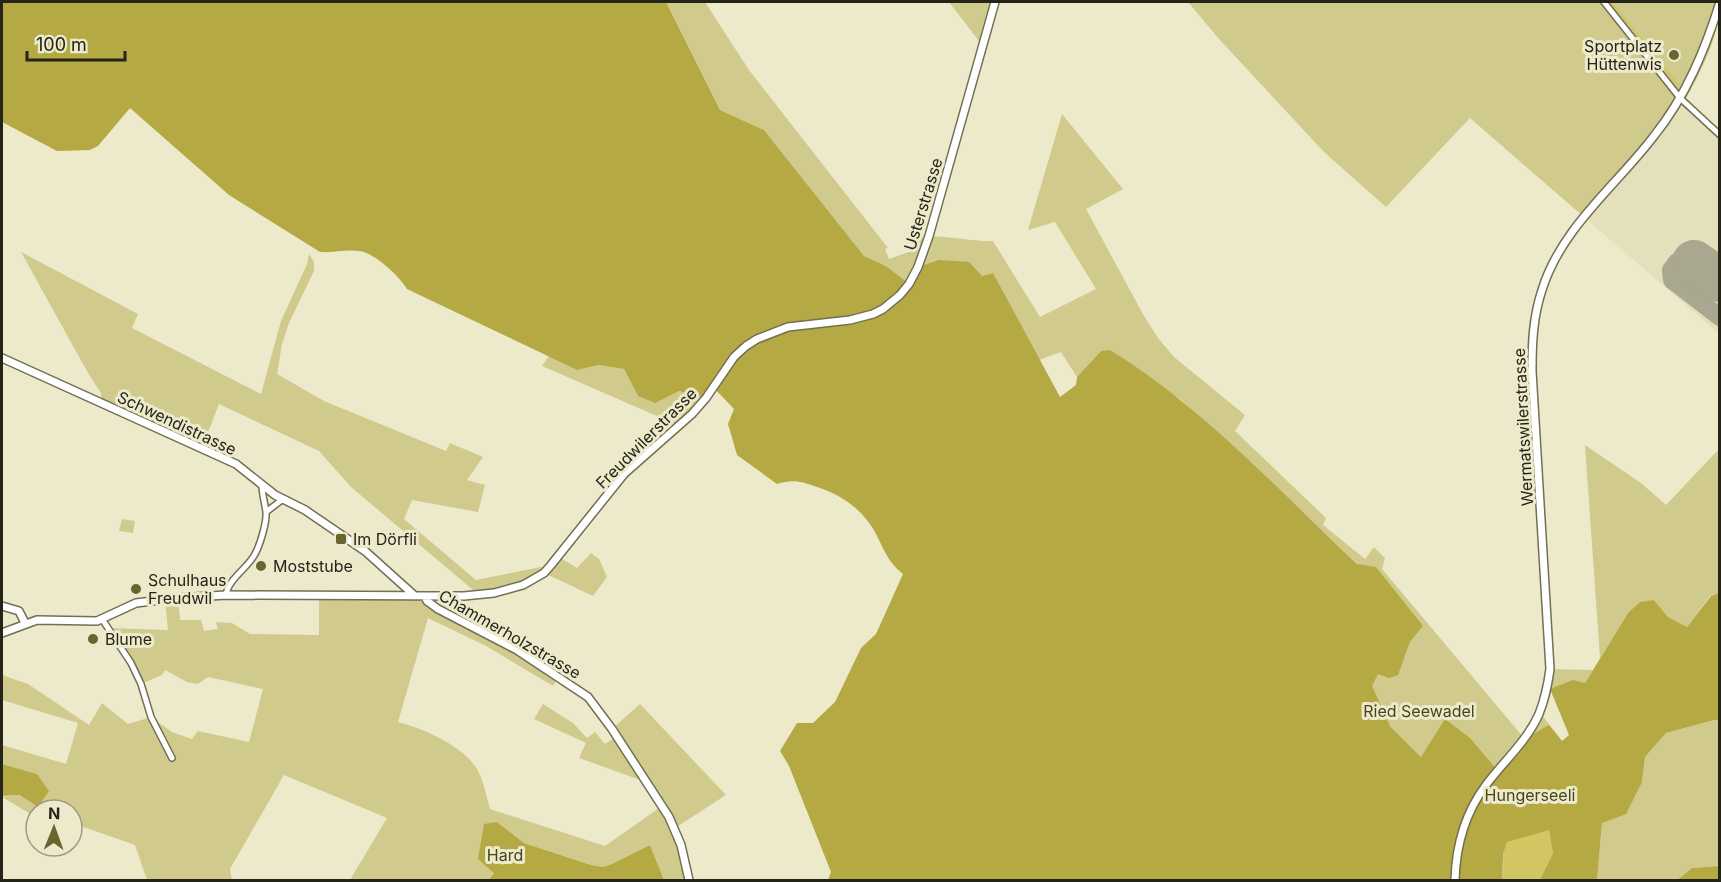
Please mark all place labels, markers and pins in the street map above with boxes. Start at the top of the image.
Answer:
place label: Sportplatz Hüttenwis [1584,36,1662,74]
marker: Sportplatz Hüttenwis [1667,48,1681,62]
place label: Im Dörfli [353,529,417,549]
marker: Im Dörfli [334,532,348,546]
place label: Moststube [273,556,353,576]
marker: Moststube [254,559,268,573]
place label: Schulhaus Freudwil [148,570,227,608]
marker: Schulhaus Freudwil [129,582,143,596]
place label: Blume [105,629,152,649]
marker: Blume [86,632,100,646]

